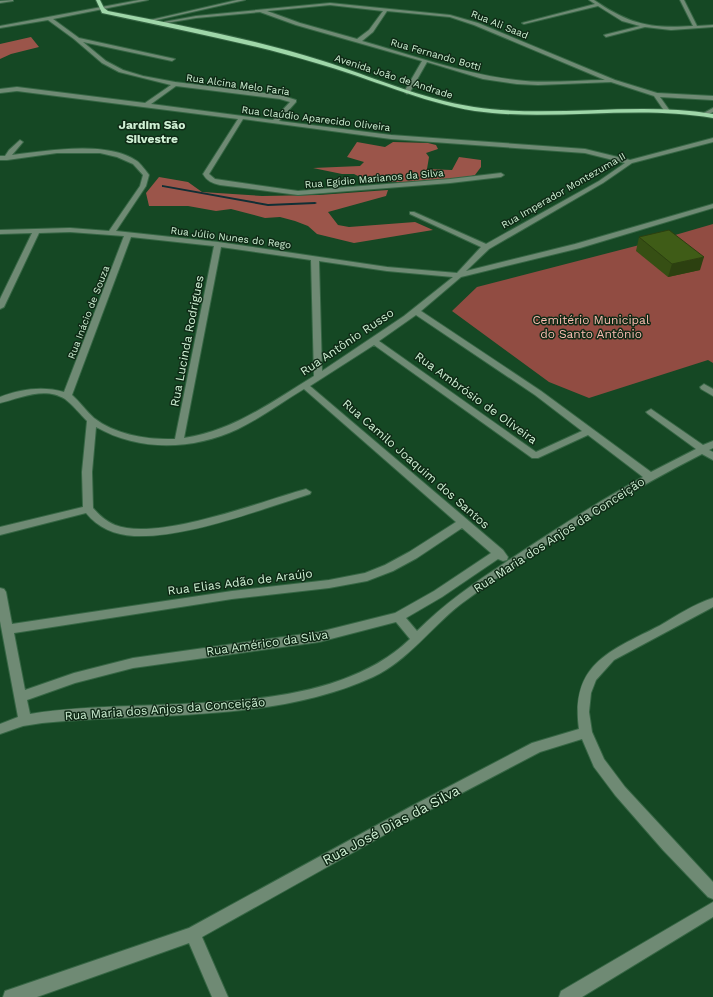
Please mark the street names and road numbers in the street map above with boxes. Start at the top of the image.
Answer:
street label: Rua Ali Saad [470,8,530,41]
street label: Rua Fernando Botti [389,36,482,73]
street label: Avenida João de Andrade [333,52,454,101]
street label: Rua Alcina Melo Faria [185,72,291,97]
street label: Rua Claúdio Aparecido Oliveira [241,104,391,133]
street label: Rua Imperador Montezuma II [499,150,627,231]
street label: Rua Egídio Marianos da Silva [304,167,444,190]
street label: Rua Júlio Nunes do Rego [170,225,292,250]
street label: Rua Inácio de Souza [66,264,111,360]
street label: Rua Lucinda Rodrigues [167,274,207,408]
street label: Rua Antônio Russo [298,305,396,379]
street label: Rua Ambrósio de Oliveira [412,349,540,447]
street label: Rua Camilo Joaquim dos Santos [340,396,492,532]
street label: Rua Maria dos Anjos da Conceição [471,474,647,596]
street label: Rua Elias Adão de Araújo [167,566,313,598]
street label: Rua Américo da Silva [205,627,329,658]
street label: Rua Maria dos Anjos da Conceição [64,695,266,723]
street label: Rua José Dias da Silva [320,782,462,868]

